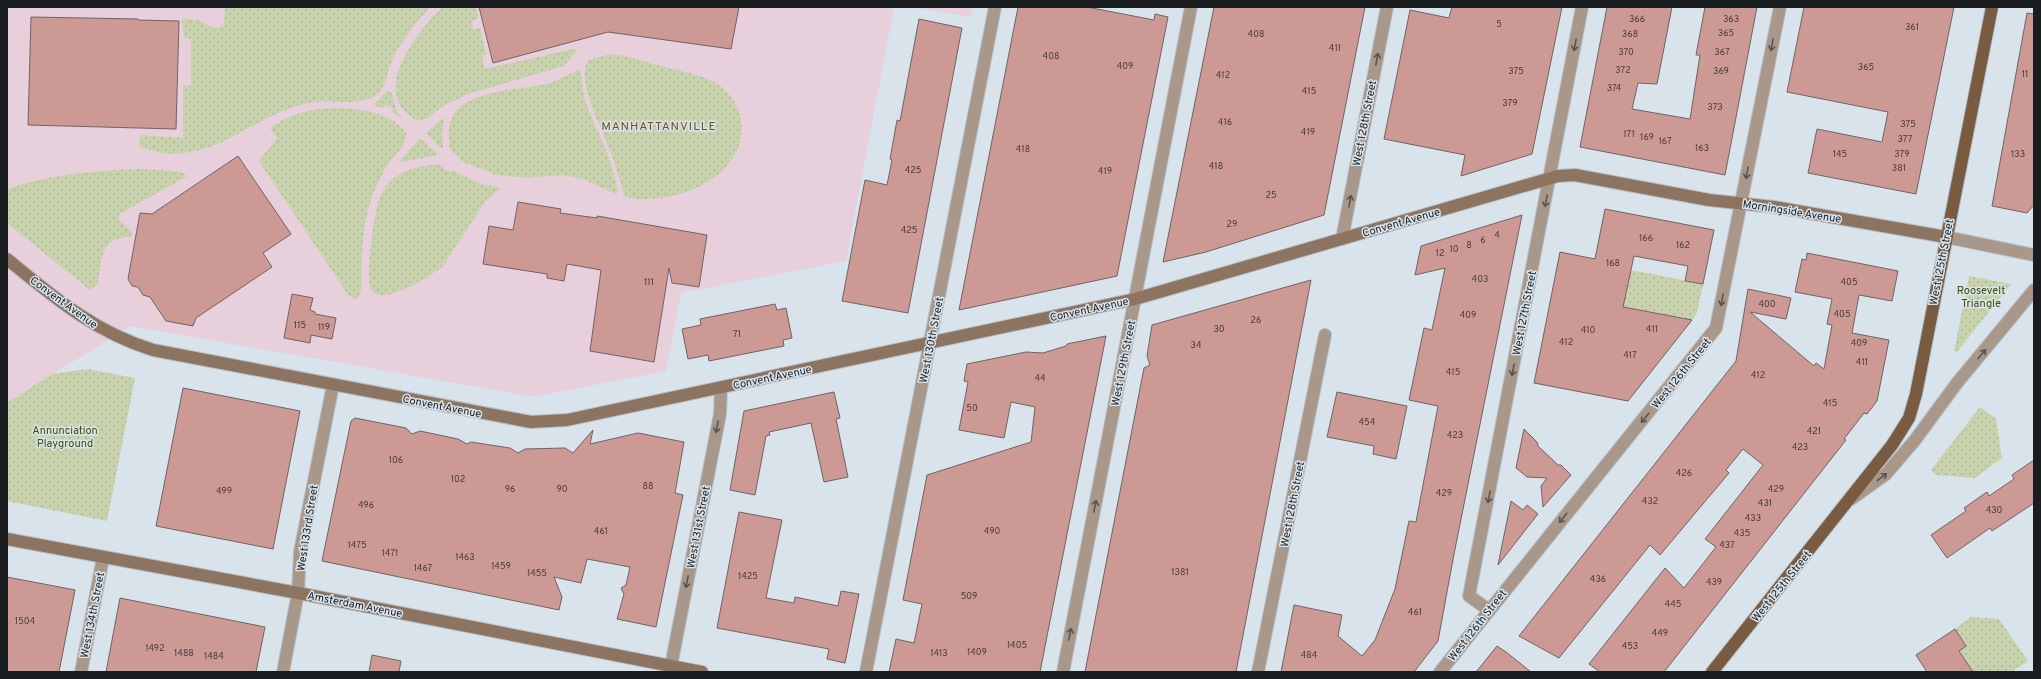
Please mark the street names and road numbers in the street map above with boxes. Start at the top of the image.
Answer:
street label: West 128th Street [1350,79,1380,167]
street label: Morningside Avenue [1742,197,1842,227]
street label: Convent Avenue [1361,205,1442,241]
street label: West 125th Street [1927,218,1957,306]
street label: West 127th Street [1510,270,1540,357]
street label: Convent Avenue [27,274,100,332]
street label: Convent Avenue [1049,295,1130,325]
street label: West 130th Street [917,296,947,384]
street label: West 129th Street [1109,319,1139,407]
street label: West 126th Street [1649,335,1715,412]
street label: Convent Avenue [732,363,813,393]
street label: Convent Avenue [401,392,483,422]
street label: West 128th Street [1278,460,1308,548]
street label: West 133rd Street [294,484,322,572]
street label: West 131st Street [684,485,714,569]
street label: West 125th Street [1749,548,1815,625]
street label: West 134th Street [78,571,108,659]
street label: West 126th Street [1445,587,1510,664]
street label: Amsterdam Avenue [306,589,403,621]

